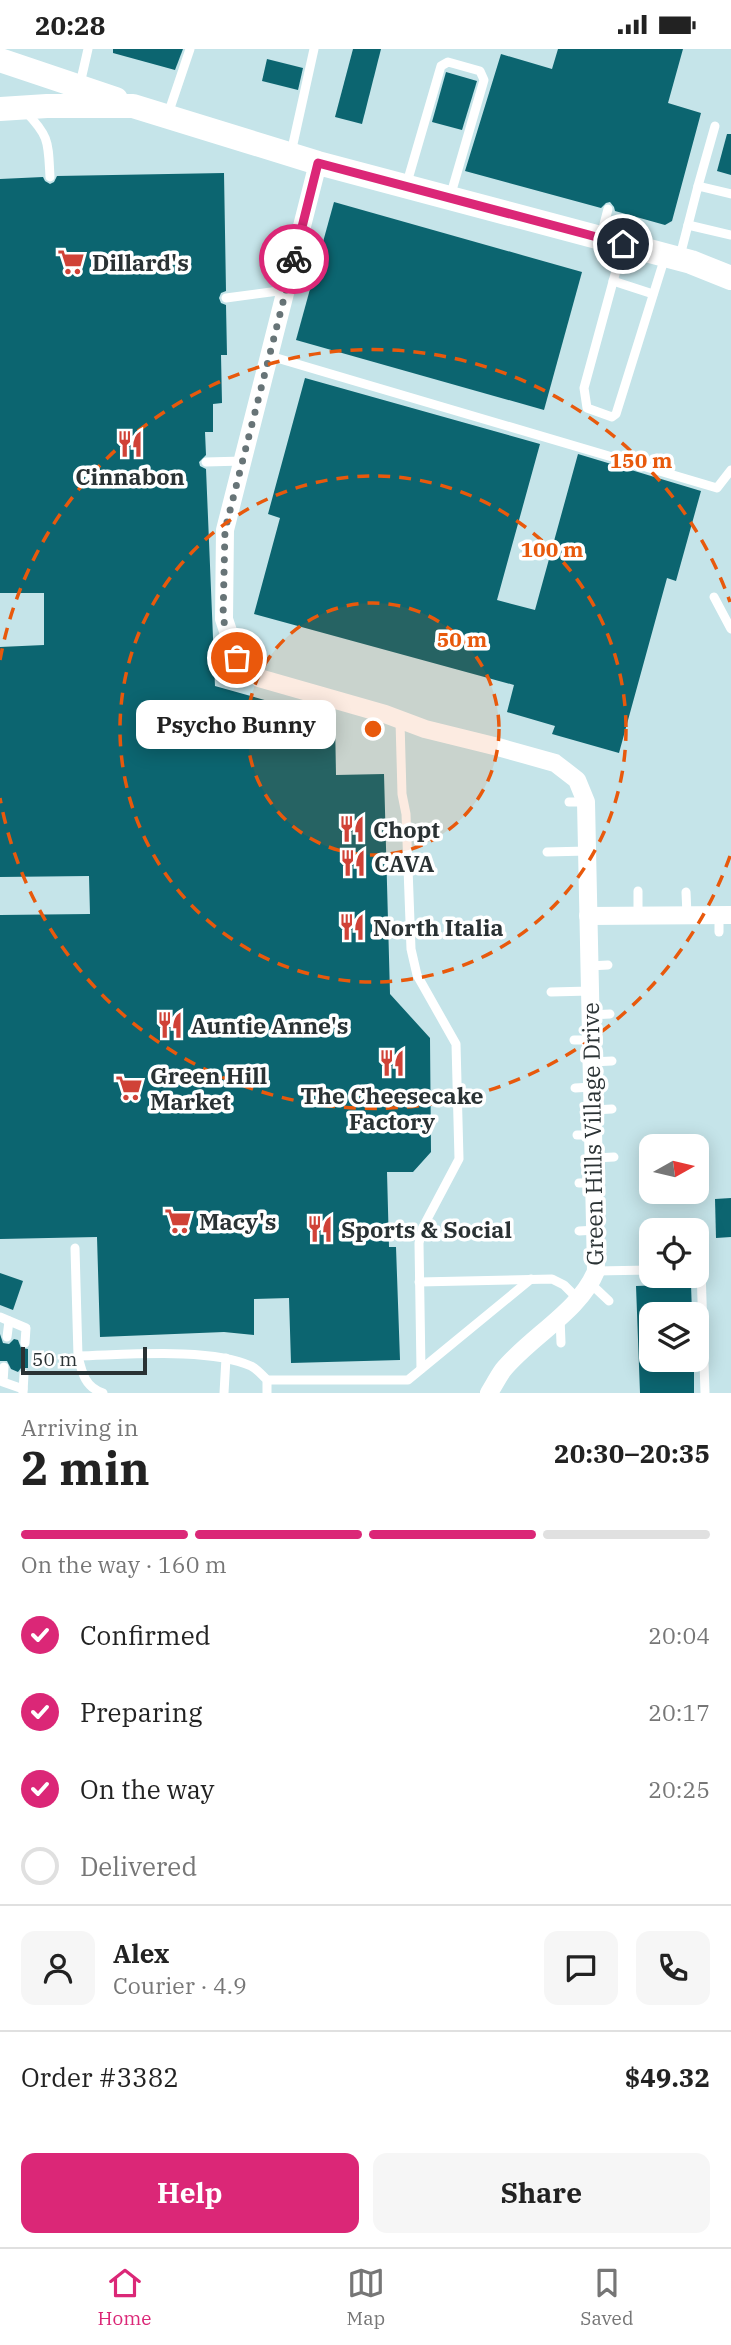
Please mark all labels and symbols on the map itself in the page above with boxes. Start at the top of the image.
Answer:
pin [593,214,653,274]
courier [259,224,329,294]
supermarket icon: Dillard's [56,247,86,277]
place label: Dillard's [92,247,189,277]
restaurant icon: Cinnabon [115,429,145,459]
text: 150 m [609,446,673,474]
place label: Cinnabon [75,461,185,491]
text: 100 m [520,535,584,563]
text: 50 m [437,625,487,653]
pin [207,628,267,688]
callout: Psycho Bunny [137,700,337,749]
centre of rings [361,717,385,741]
restaurant icon: Chopt [337,814,367,844]
place label: Chopt [373,814,440,844]
restaurant icon: CAVA [338,848,368,878]
place label: CAVA [374,848,434,878]
restaurant icon: North Italia [337,912,367,942]
place label: North Italia [373,912,504,942]
street label: Green Hills Village Drive [575,1002,609,1266]
restaurant icon: Auntie Anne's [155,1010,185,1040]
place label: Auntie Anne's [191,1010,348,1040]
restaurant icon: The Cheesecake Factory [377,1048,407,1078]
place label: Green Hill Market [150,1060,267,1116]
supermarket icon: Green Hill Market [114,1073,144,1103]
place label: The Cheesecake Factory [300,1080,484,1136]
north arrow [639,1134,709,1204]
supermarket icon: Macy's [163,1206,193,1236]
place label: Macy's [199,1206,276,1236]
restaurant icon: Sports & Social [305,1214,335,1244]
place label: Sports & Social [341,1214,512,1244]
scale bar [21,1344,147,1376]

